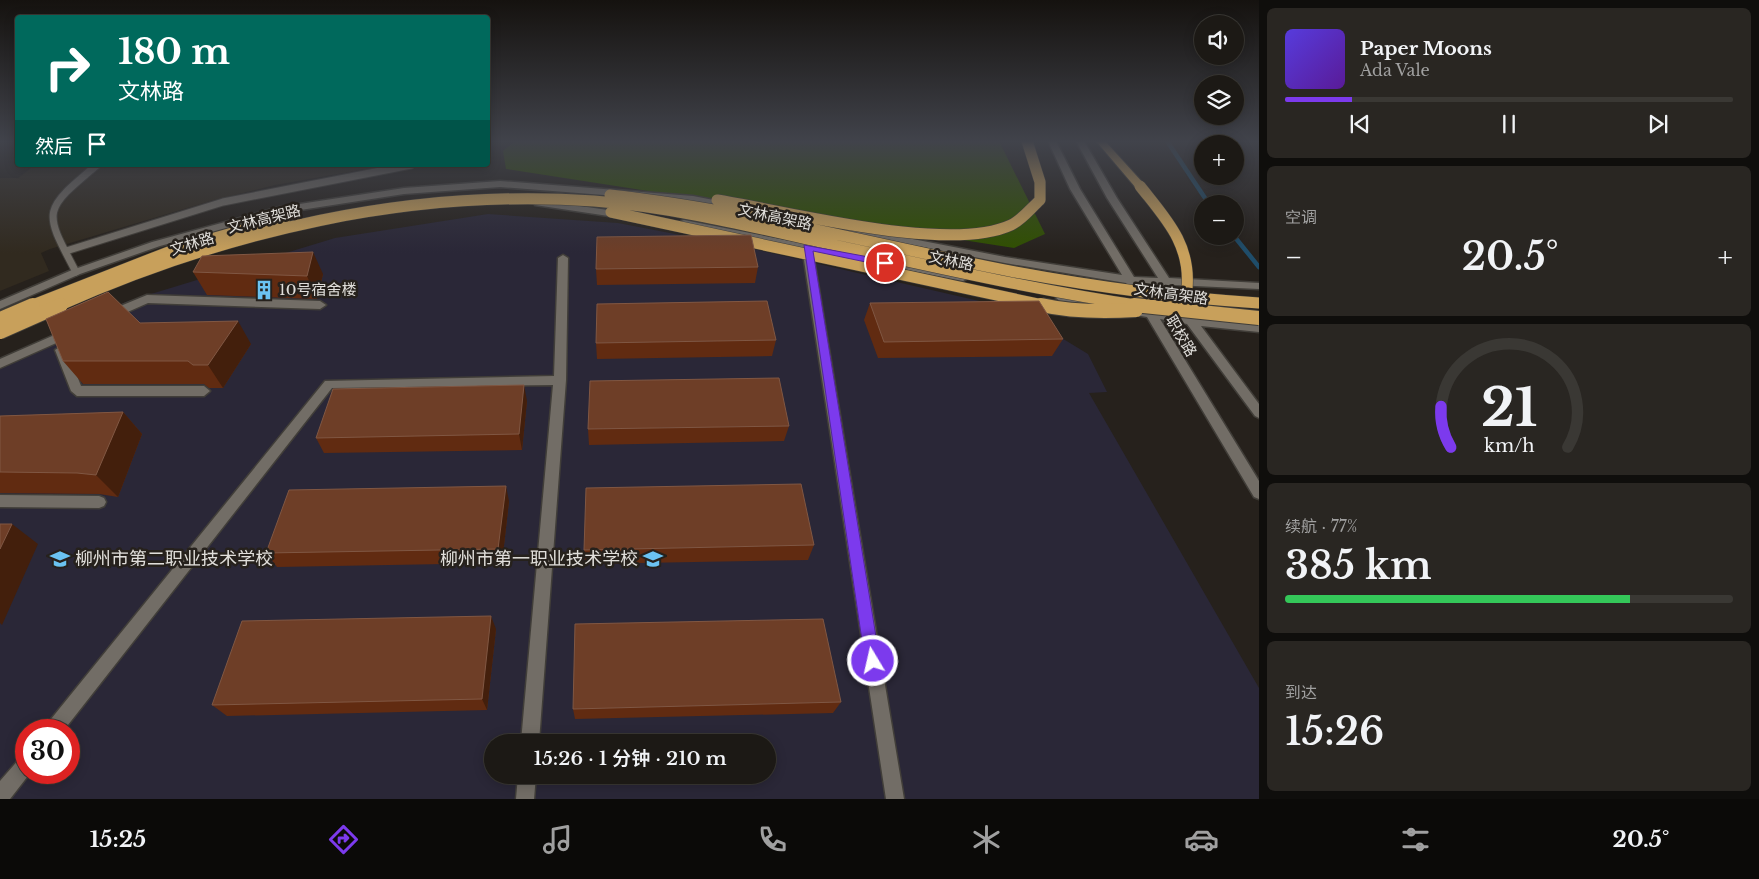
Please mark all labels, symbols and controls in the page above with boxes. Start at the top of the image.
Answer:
map controls [1194,15,1244,245]
button: sound [1194,15,1244,65]
text: 180 m [118,30,230,73]
icon: right [35,35,100,100]
text: Paper Moons [1360,37,1492,60]
text: Ada Vale [1360,60,1430,80]
button: layers [1194,75,1244,125]
text: 文林路 [118,78,184,105]
icon: previous [1346,110,1374,138]
icon: pause [1495,110,1523,138]
icon: next [1644,110,1672,138]
icon: arrive [83,130,111,158]
text: 然后 [35,135,73,158]
button: + [1194,135,1244,185]
button: − [1194,195,1244,245]
street label: 文林高架路 [736,199,814,234]
street label: 文林高架路 [225,200,303,237]
text: 空调 [1285,207,1317,227]
street label: 文林路 [168,228,216,259]
text: 20.5° [1462,233,1559,280]
text: − [1285,240,1303,275]
text: + [1718,240,1733,275]
pin [864,242,906,284]
street label: 文林路 [927,247,975,274]
icon: arrive [871,249,899,277]
building icon: 10号宿舍楼 [253,279,275,301]
street label: 文林高架路 [1133,279,1210,308]
place label: 10号宿舍楼 [279,280,356,299]
street label: 职校路 [1162,312,1201,360]
text: 21 [1481,376,1537,440]
text: km/h [1484,435,1534,457]
text: 续航 · 77% [1285,516,1358,536]
text: 385 km [1285,542,1432,589]
school or university icon: 柳州市第二职业技术学校 [49,548,71,570]
place label: 柳州市第二职业技术学校 [75,548,273,570]
place label: 柳州市第一职业技术学校 [440,548,638,570]
school or university icon: 柳州市第一职业技术学校 [642,548,664,570]
position arrow [846,634,898,686]
text: 到达 [1285,682,1317,702]
text: 15:26 [1285,708,1384,755]
speed limit sign: 30 [15,719,80,784]
text: 15:26 · 1 分钟 · 210 m [533,747,727,770]
icon: directions [326,822,361,857]
icon: music [540,822,575,857]
icon: phone [755,822,790,857]
icon: climate [969,822,1004,857]
icon: car [1184,822,1219,857]
icon: filters [1398,822,1433,857]
text: 15:25 [90,826,146,853]
text: 20.5° [1613,826,1669,853]

